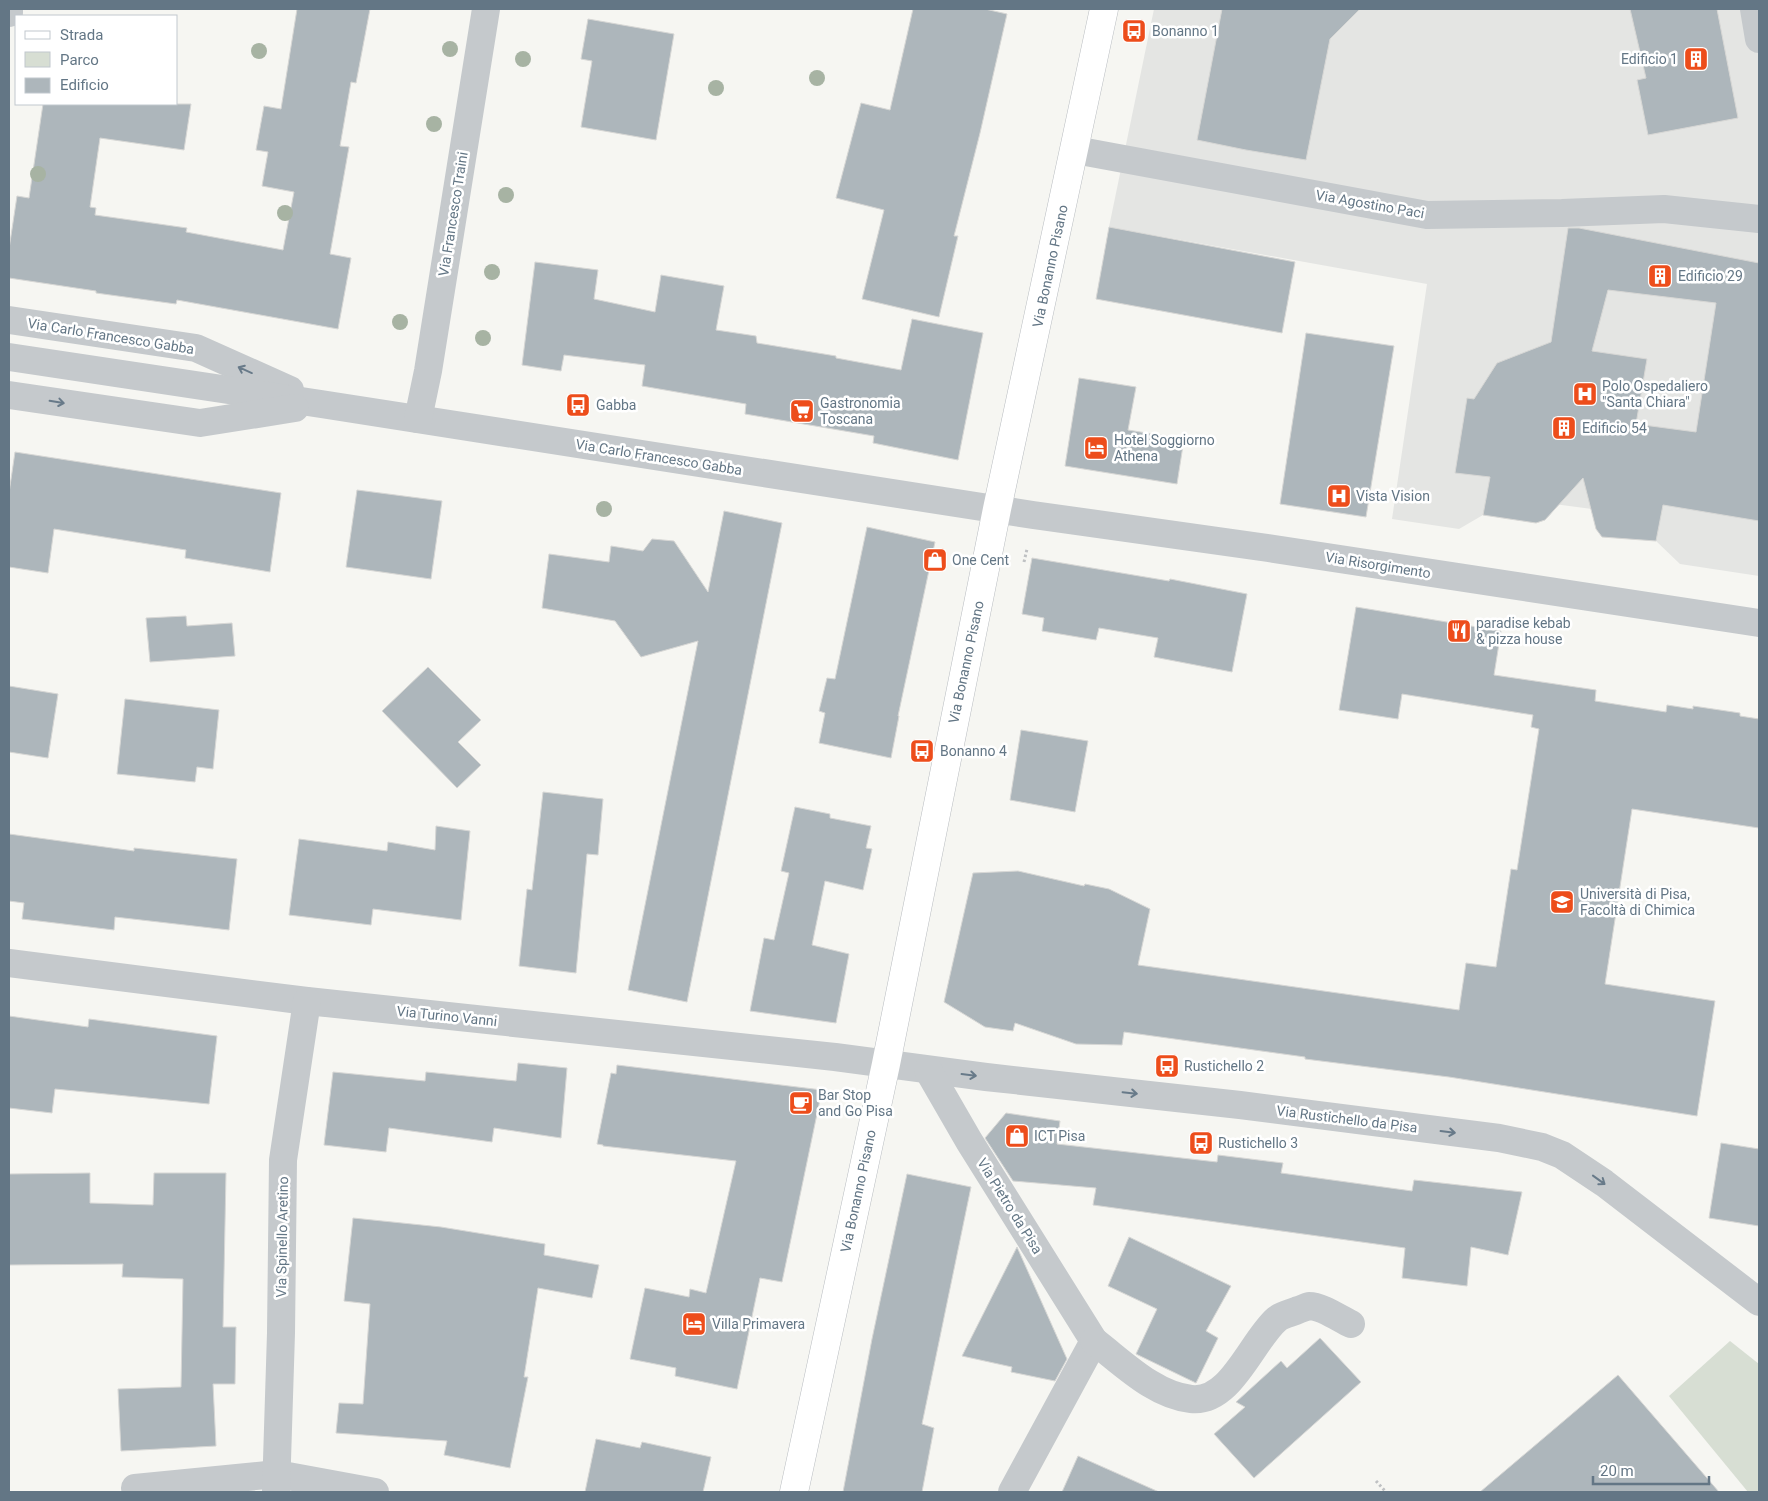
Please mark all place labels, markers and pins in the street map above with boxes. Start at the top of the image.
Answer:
bus stop icon: Bonanno 1 [1121,18,1147,44]
place label: Bonanno 1 [1152,23,1219,39]
building icon: Edificio 1 [1683,46,1709,72]
place label: Edificio 1 [1621,51,1678,67]
building icon: Edificio 29 [1647,263,1673,289]
place label: Edificio 29 [1678,268,1743,284]
place label: Polo Ospedaliero "Santa Chiara" [1602,378,1708,410]
hospital icon: Polo Ospedaliero "Santa Chiara" [1572,381,1598,407]
bus stop icon: Gabba [565,392,591,418]
place label: Gastronomia Toscana [820,395,901,427]
place label: Gabba [596,397,637,413]
supermarket icon: Gastronomia Toscana [789,398,815,424]
building icon: Edificio 54 [1551,415,1577,441]
place label: Edificio 54 [1582,420,1647,436]
place label: Hotel Soggiorno Athena [1114,432,1215,464]
hotel icon: Hotel Soggiorno Athena [1083,435,1109,461]
hospital icon: Vista Vision [1326,483,1352,509]
place label: Vista Vision [1356,488,1430,504]
shop icon: One Cent [922,547,948,573]
place label: One Cent [952,552,1010,568]
place label: paradise kebab & pizza house [1476,615,1571,647]
restaurant icon: paradise kebab & pizza house [1446,618,1472,644]
bus stop icon: Bonanno 4 [909,738,935,764]
place label: Bonanno 4 [940,743,1007,759]
place label: Università di Pisa, Facoltà di Chimica [1580,886,1695,918]
school or university icon: Università di Pisa, Facoltà di Chimica [1549,889,1575,915]
bus stop icon: Rustichello 2 [1154,1053,1180,1079]
place label: Rustichello 2 [1184,1058,1264,1074]
place label: Bar Stop and Go Pisa [818,1087,893,1119]
cafe icon: Bar Stop and Go Pisa [788,1090,814,1116]
shop icon: ICT Pisa [1004,1123,1030,1149]
place label: ICT Pisa [1034,1128,1085,1144]
bus stop icon: Rustichello 3 [1188,1130,1214,1156]
place label: Rustichello 3 [1218,1135,1298,1151]
hotel icon: Villa Primavera [681,1311,707,1337]
place label: Villa Primavera [712,1316,805,1332]

